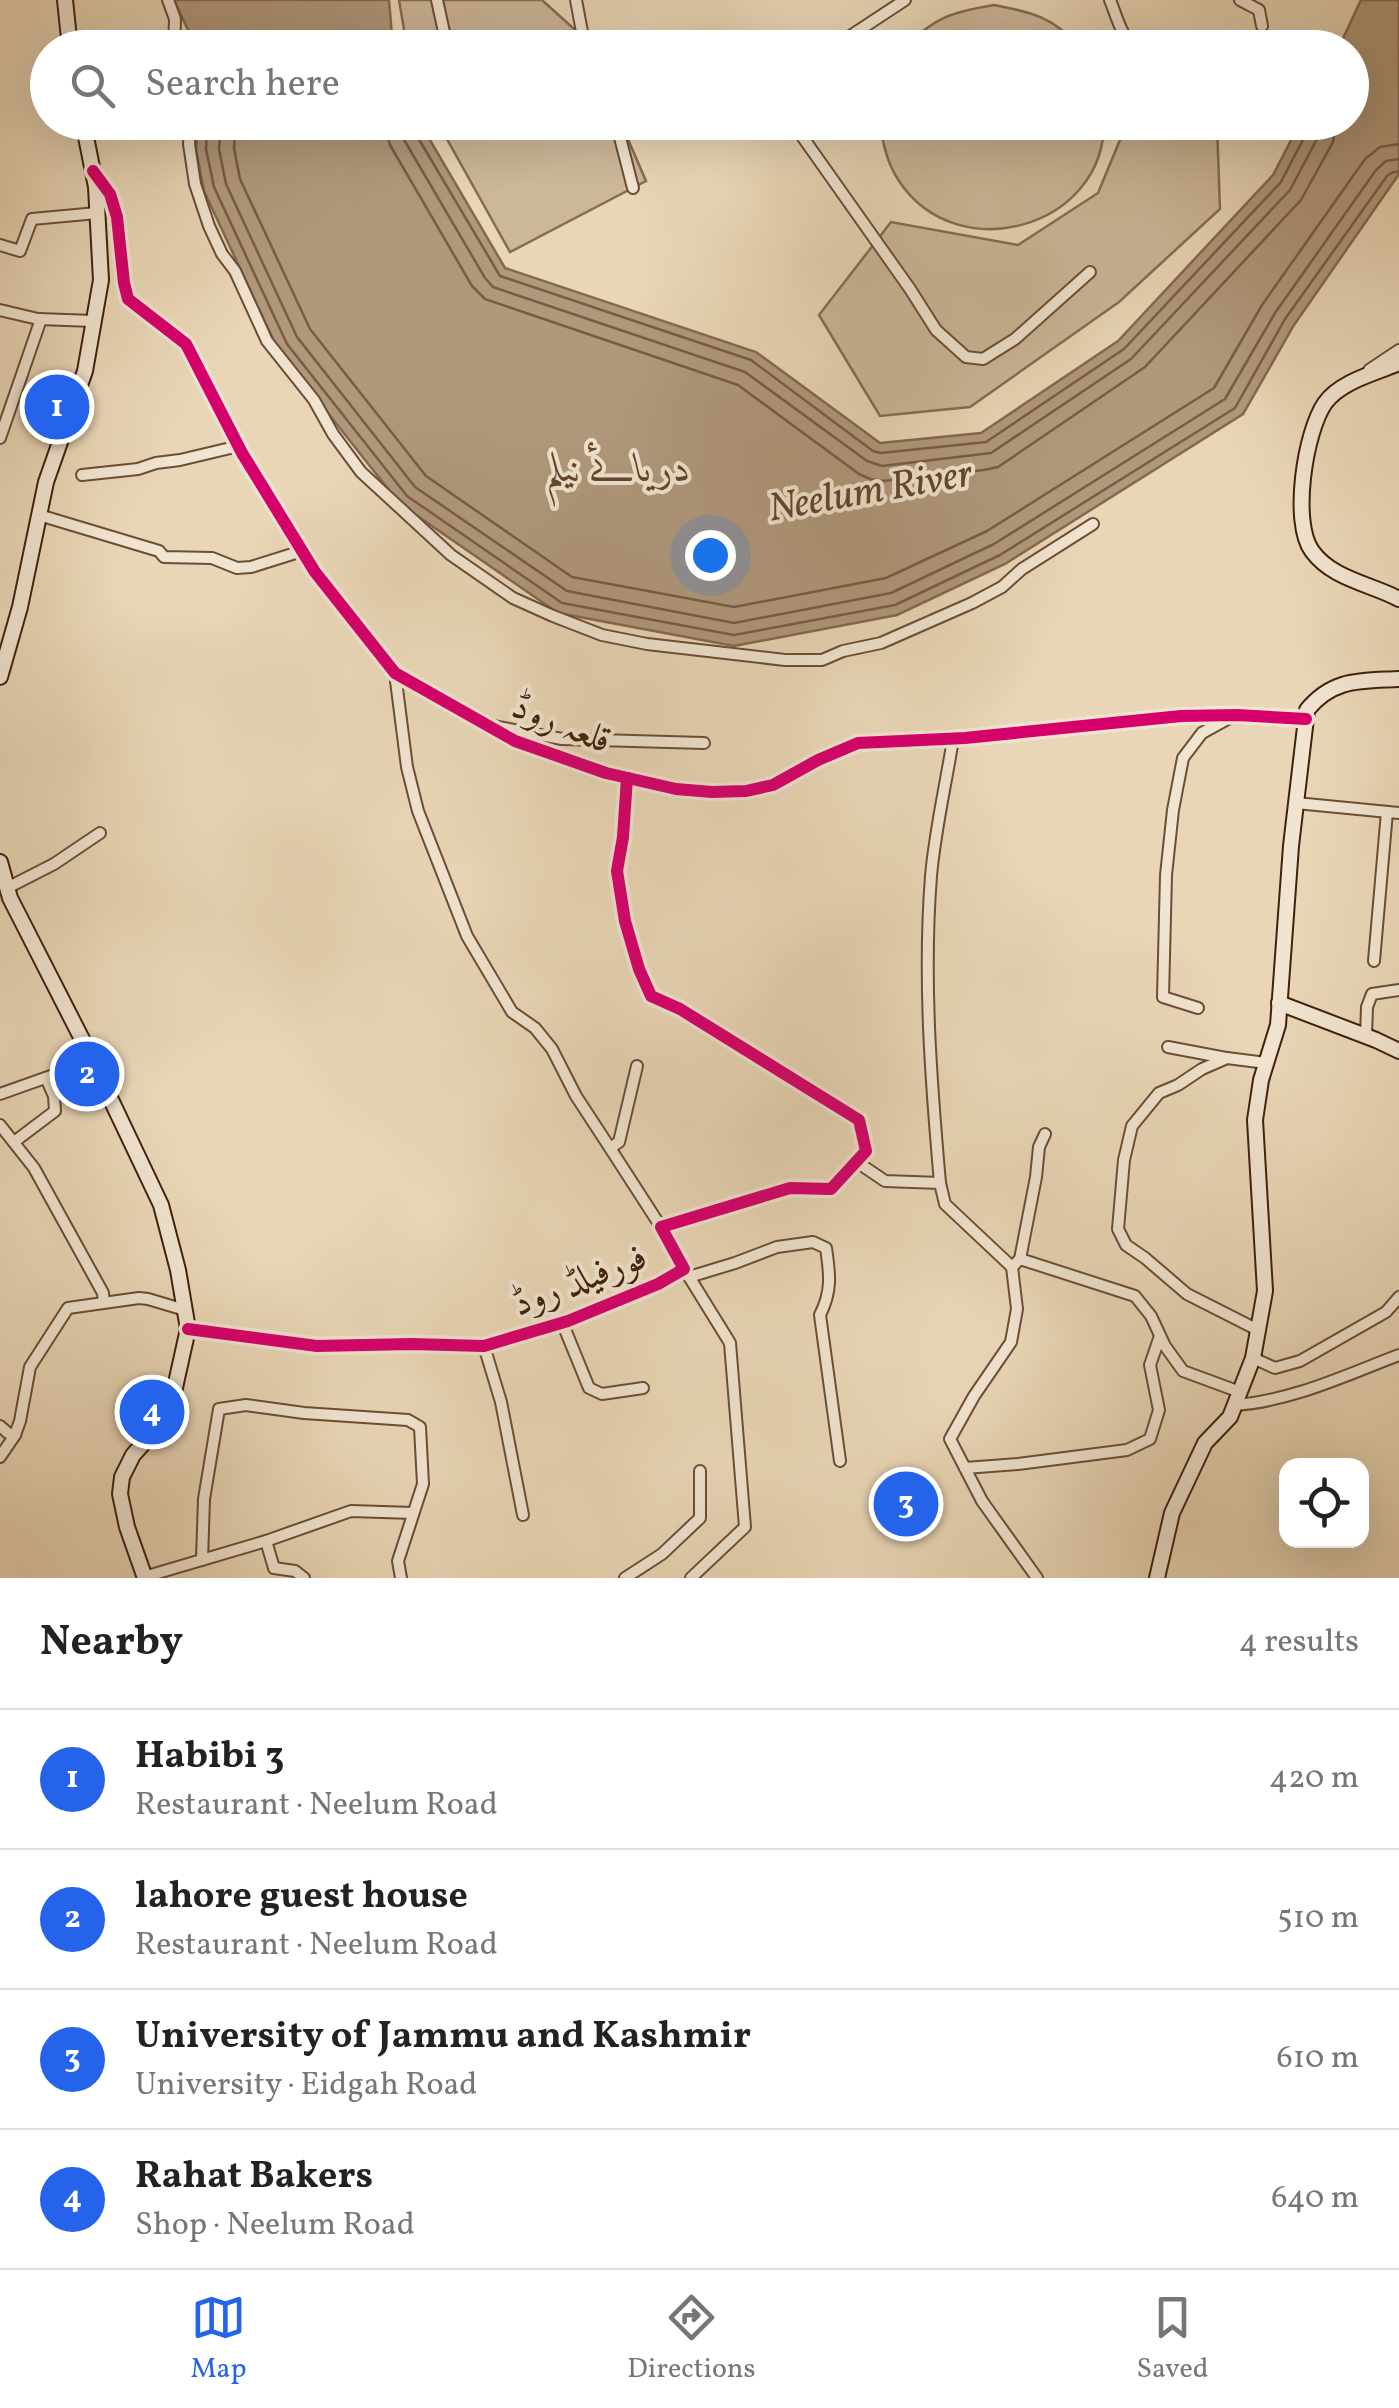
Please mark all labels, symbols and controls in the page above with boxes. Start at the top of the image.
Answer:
search box [30,30,1369,140]
icon: search [65,58,120,113]
text: Search here [145,59,340,112]
pin: 1 [24,370,90,444]
water label: دریائے نیلم [545,441,691,508]
water label: Neelum River [764,447,978,538]
your location [685,530,736,581]
street label: قلعہ روڈ [503,681,618,769]
pin: 2 [54,1036,120,1112]
street label: فورفیلڈ روڈ [505,1232,655,1332]
pin: 4 [120,1374,184,1450]
map controls [1279,1458,1369,1548]
button: locate [1279,1458,1369,1548]
pin: 3 [874,1466,938,1542]
text: Nearby [40,1614,183,1673]
text: 4 results [1239,1621,1359,1665]
text: Habibi 3 [135,1731,284,1784]
text: 1 [66,1757,79,1801]
text: 420 m [1269,1757,1359,1801]
text: Restaurant · Neelum Road [135,1784,498,1828]
text: lahore guest house [135,1871,468,1924]
text: 2 [64,1897,81,1941]
text: 510 m [1277,1897,1359,1941]
text: Restaurant · Neelum Road [135,1924,498,1968]
text: University of Jammu and Kashmir [135,2011,751,2064]
text: 3 [64,2037,81,2081]
text: 610 m [1276,2037,1359,2081]
text: University · Eidgah Road [135,2064,477,2108]
text: Rahat Bakers [135,2151,373,2204]
text: 4 [63,2177,82,2221]
text: 640 m [1271,2177,1359,2221]
text: Shop · Neelum Road [135,2204,415,2248]
tab: Map [190,2290,246,2389]
tab: Directions [627,2290,756,2389]
tab: Saved [1136,2290,1209,2389]

